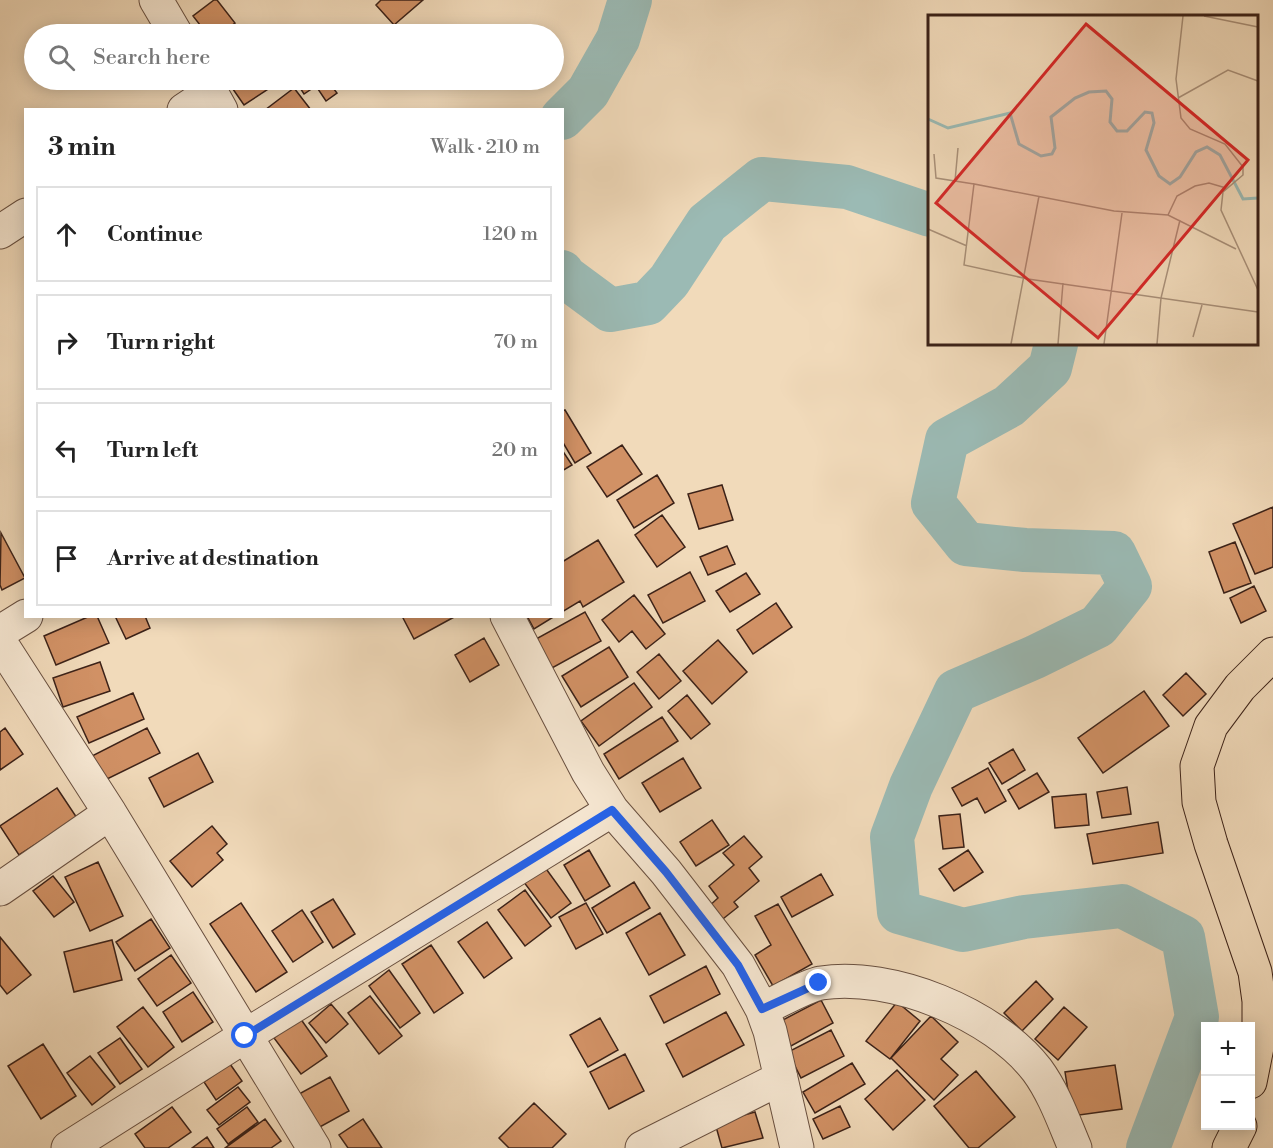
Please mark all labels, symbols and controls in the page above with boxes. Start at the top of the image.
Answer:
inset map [928,15,1258,345]
search box [24,24,564,90]
icon: search [45,41,78,74]
text: Search here [93,44,210,71]
text: 3 min [48,131,116,163]
text: Walk · 210 m [431,135,540,160]
icon: ahead [50,218,83,251]
text: Continue [107,221,203,248]
text: 120 m [483,222,538,247]
icon: right [50,326,83,359]
text: Turn right [107,329,215,356]
text: 70 m [494,330,538,355]
icon: left [50,434,83,467]
text: Turn left [107,437,198,464]
text: 20 m [492,438,538,463]
icon: arrive [50,542,83,575]
text: Arrive at destination [107,545,319,572]
route end [805,969,831,995]
route start [231,1022,257,1048]
map controls [1201,1022,1255,1130]
button: + [1201,1022,1255,1076]
button: − [1201,1076,1255,1130]

